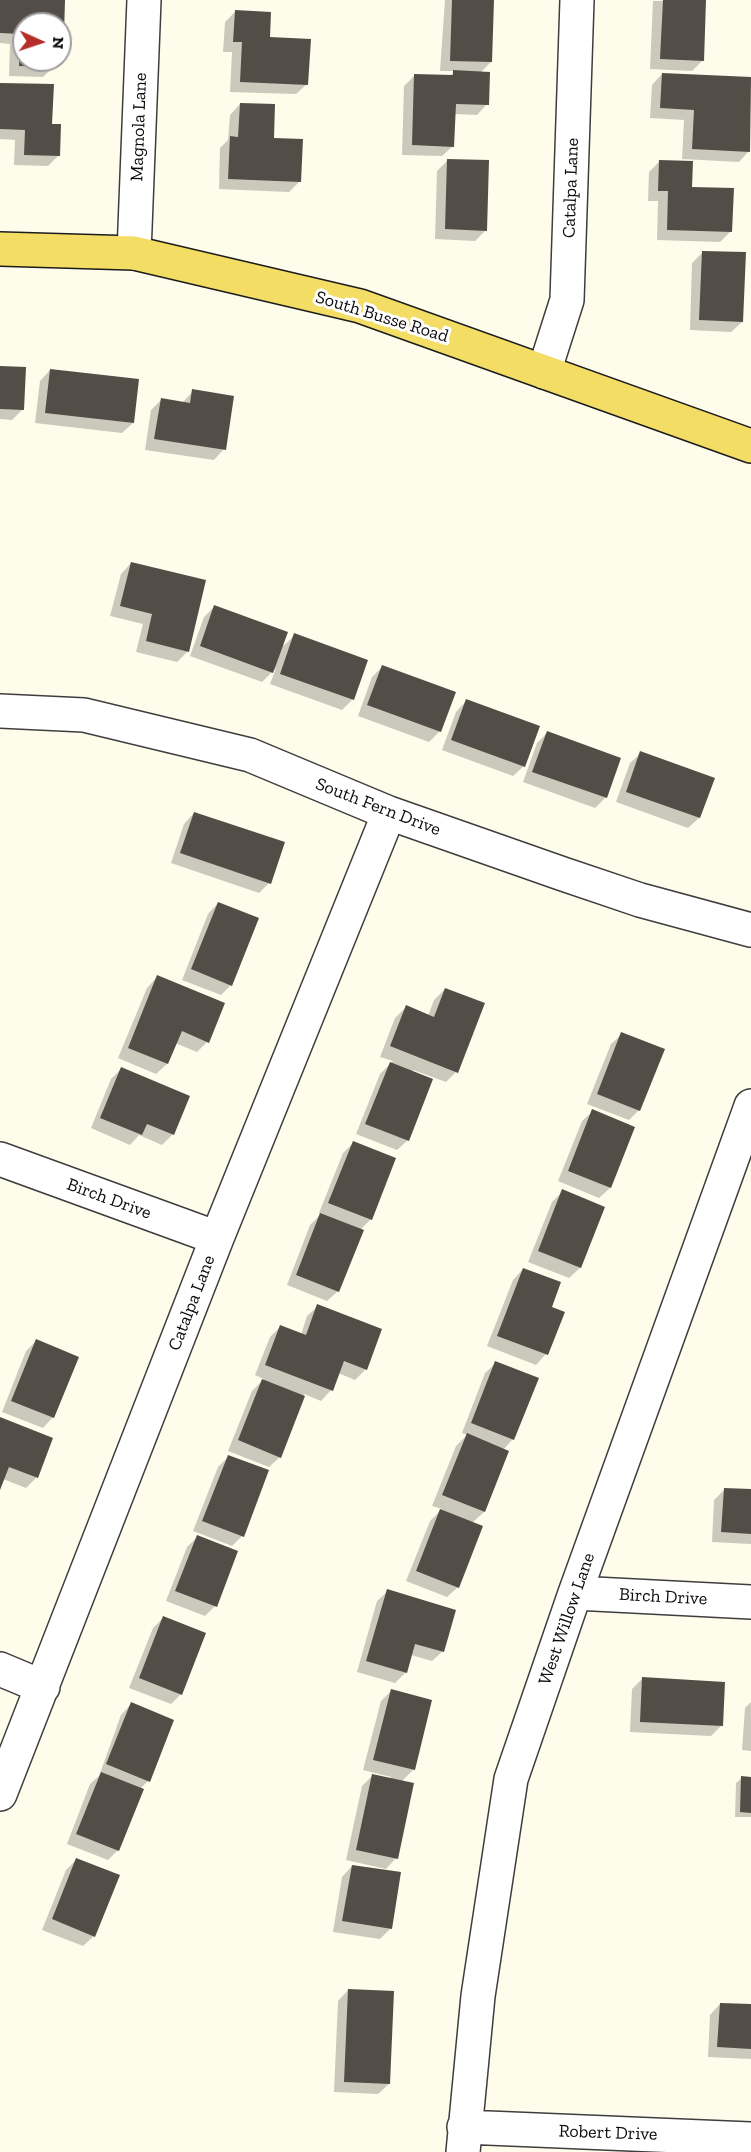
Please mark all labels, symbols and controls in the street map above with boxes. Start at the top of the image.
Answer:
north arrow [12,12,72,72]
text: N [49,36,68,49]
street label: Magnola Lane [126,72,152,182]
street label: Catalpa Lane [558,137,584,239]
street label: South Busse Road [313,287,451,347]
street label: South Fern Drive [312,773,444,841]
street label: Birch Drive [64,1174,154,1224]
street label: Catalpa Lane [164,1252,220,1354]
street label: West Willow Lane [534,1550,600,1688]
street label: Birch Drive [618,1584,708,1610]
street label: Robert Drive [558,2120,658,2146]

